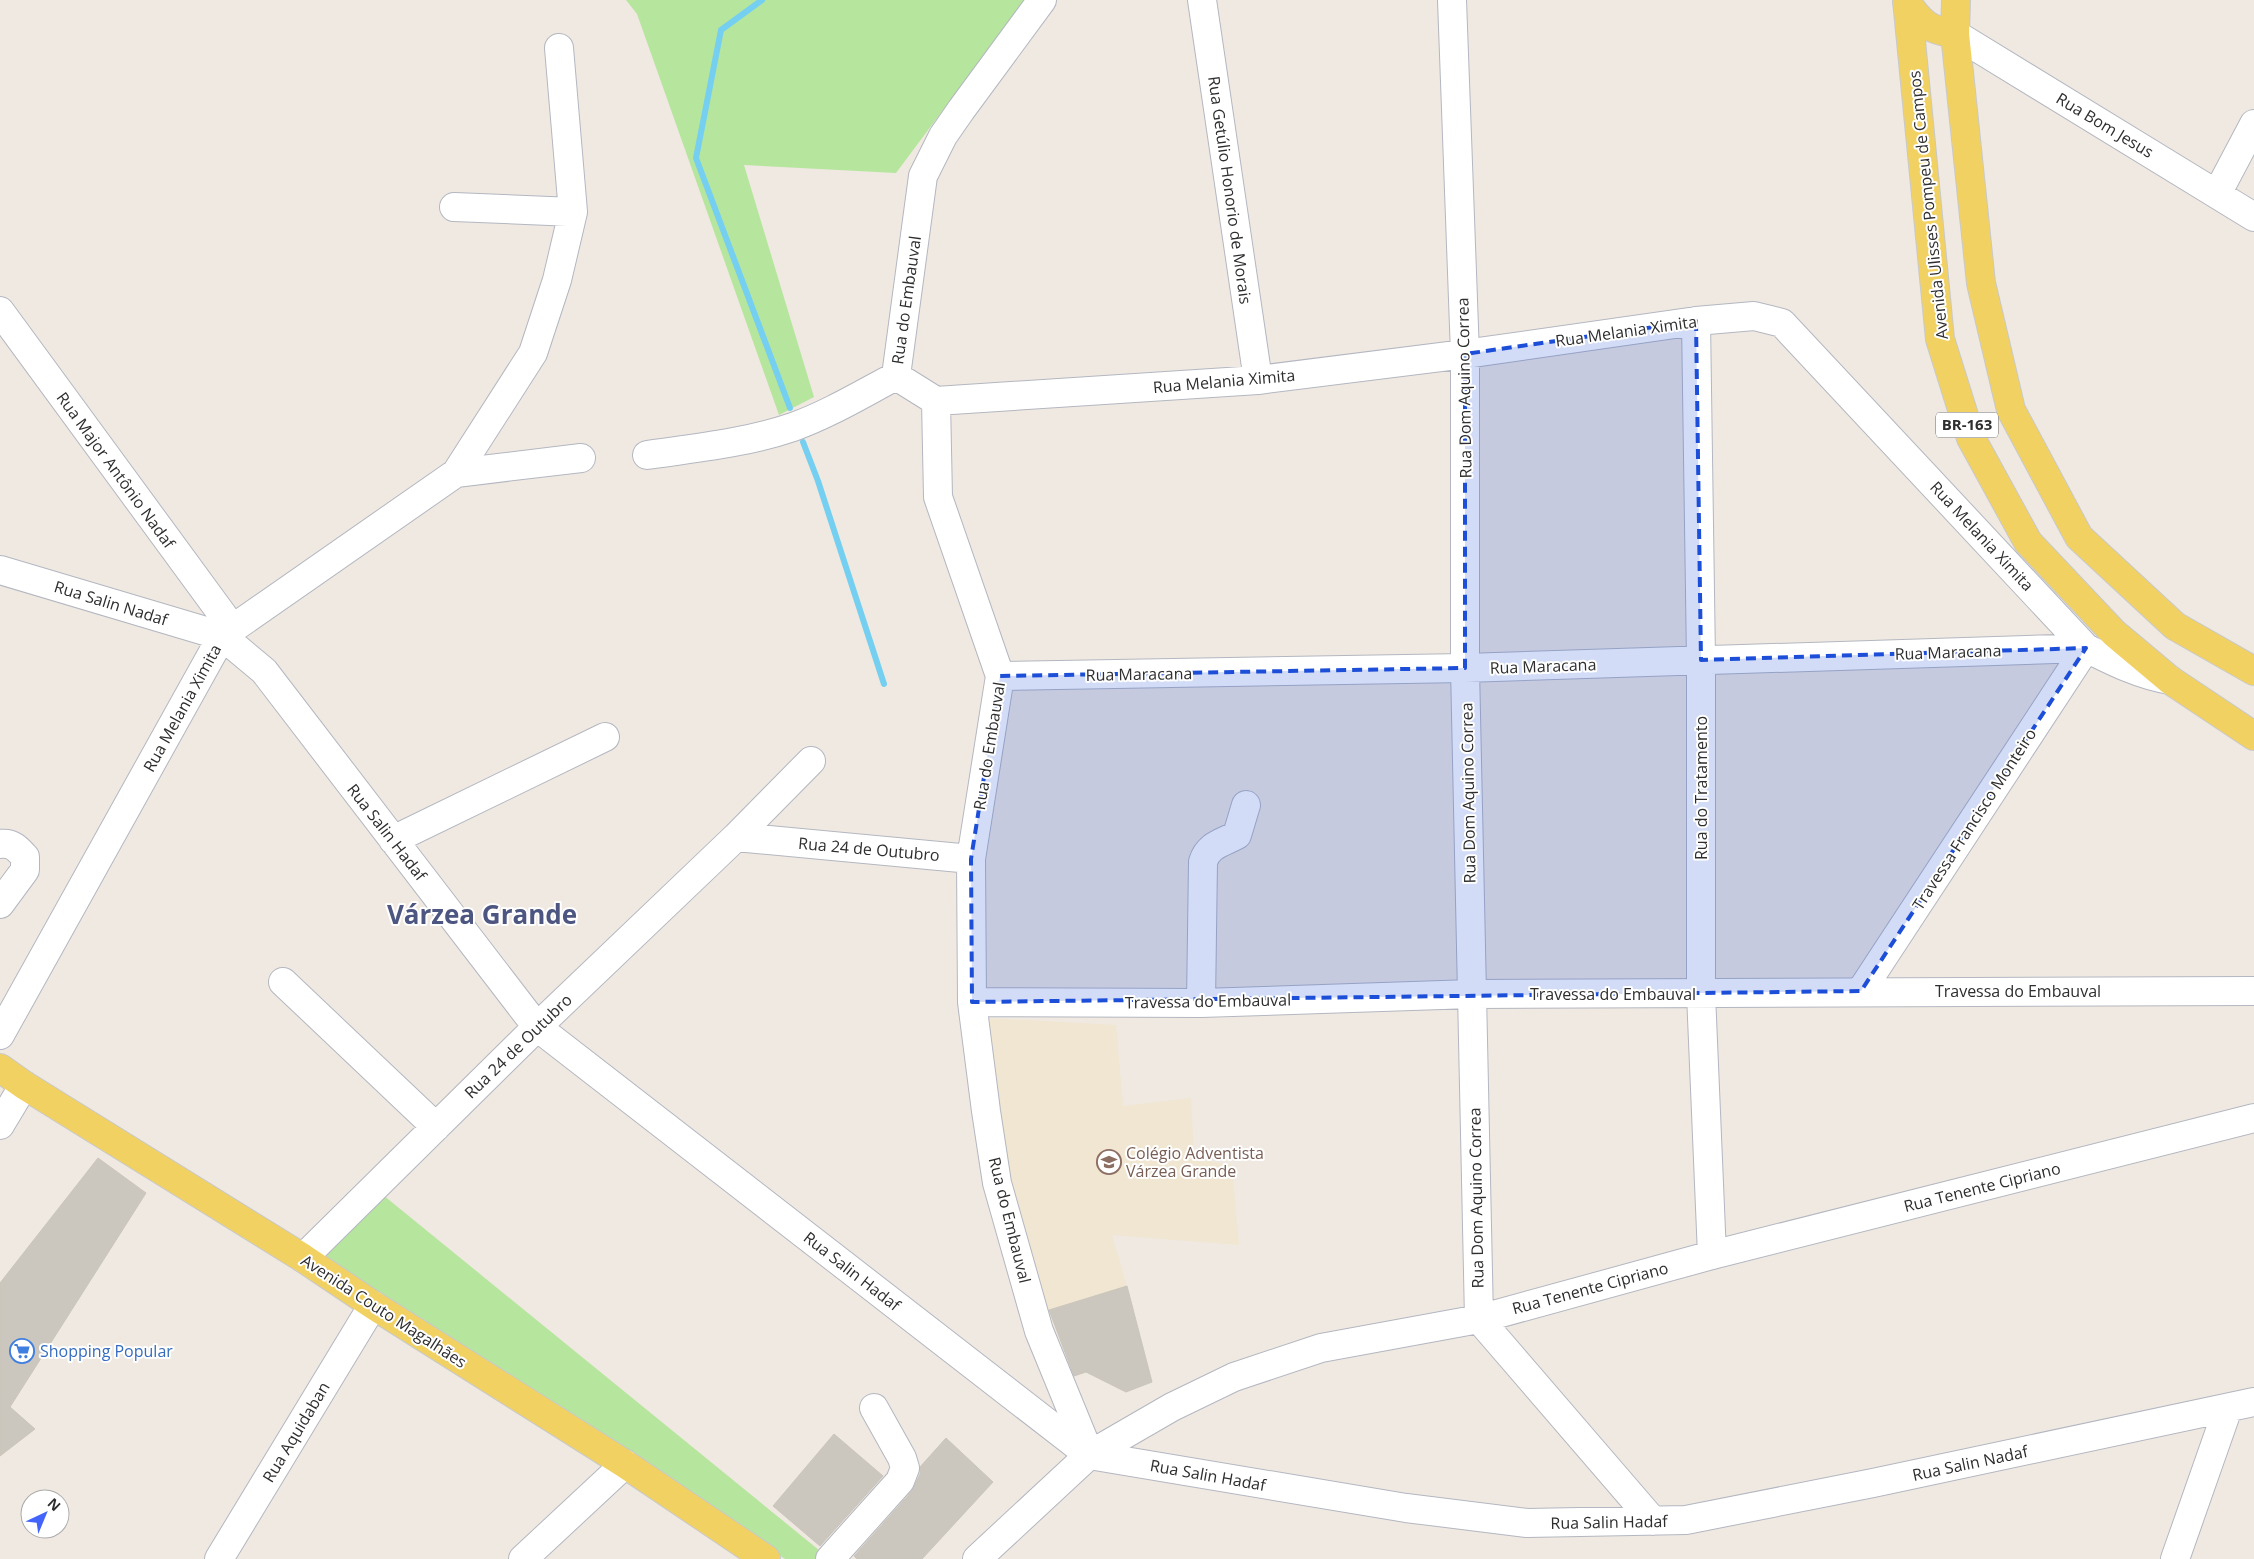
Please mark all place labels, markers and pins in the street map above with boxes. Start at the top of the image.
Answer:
place label: Colégio Adventista Várzea Grande [1126,1142,1264,1182]
school or university icon: Colégio Adventista Várzea Grande [1096,1149,1122,1175]
supermarket icon: Shopping Popular [9,1338,35,1364]
place label: Shopping Popular [40,1340,173,1362]

